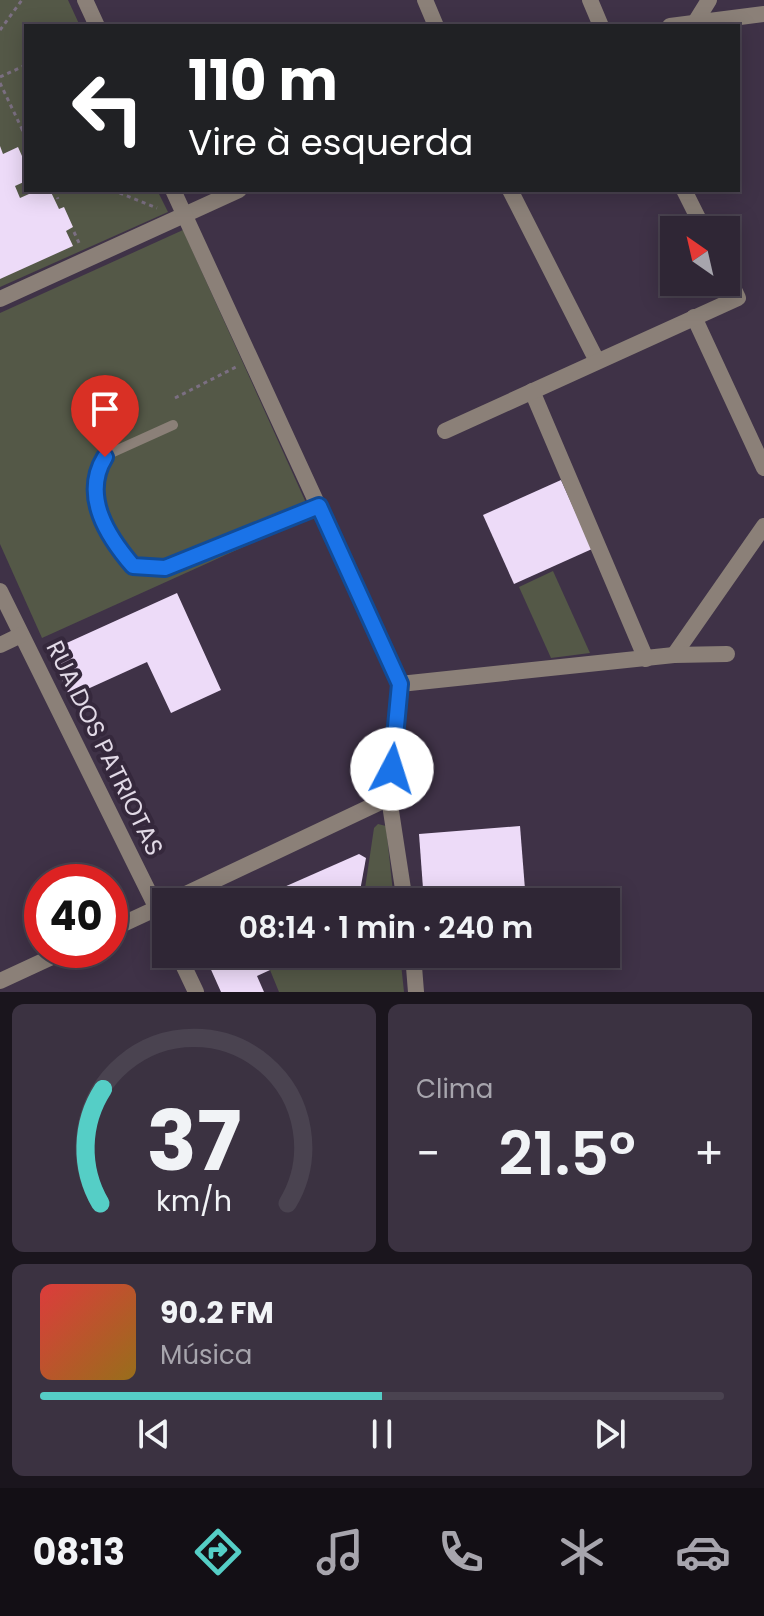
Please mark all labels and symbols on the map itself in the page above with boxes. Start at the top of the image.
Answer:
north arrow [660,216,740,296]
pin [71,375,139,457]
street label: RUA DOS PATRIOTAS [39,635,171,861]
position arrow [350,727,434,811]
speed limit sign: 40 [24,864,128,968]

